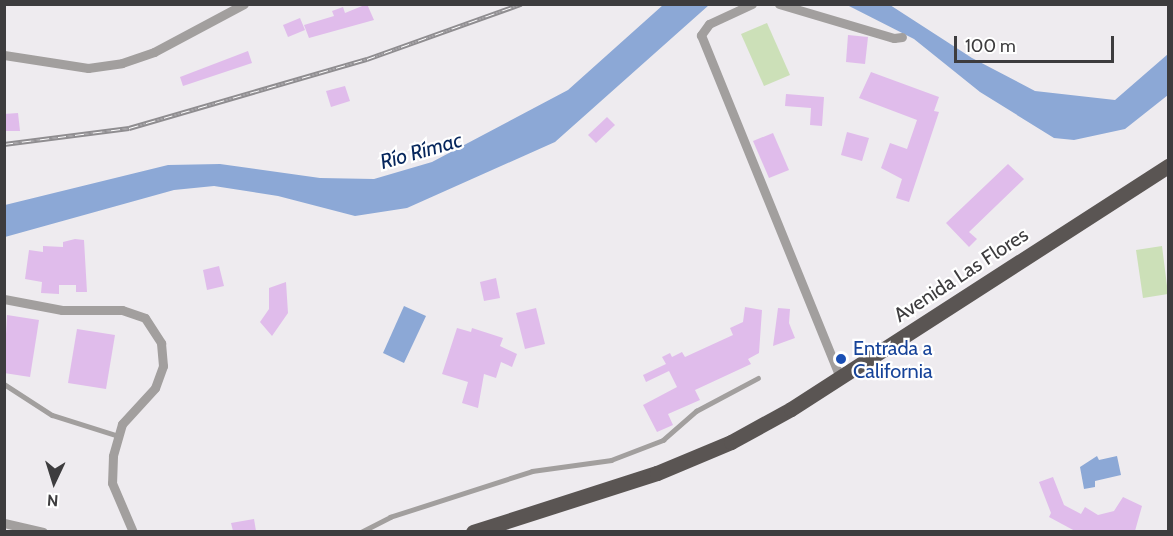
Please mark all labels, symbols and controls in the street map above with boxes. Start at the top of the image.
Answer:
scale bar [957,24,1118,62]
text: 100 m [965,35,1016,57]
water label: Río Rímac [377,127,465,175]
street label: Avenida Las Flores [889,223,1033,327]
place label: Entrada a California [853,336,933,383]
marker: Entrada a California [834,352,848,366]
north arrow [24,452,84,512]
text: N [46,491,59,510]

